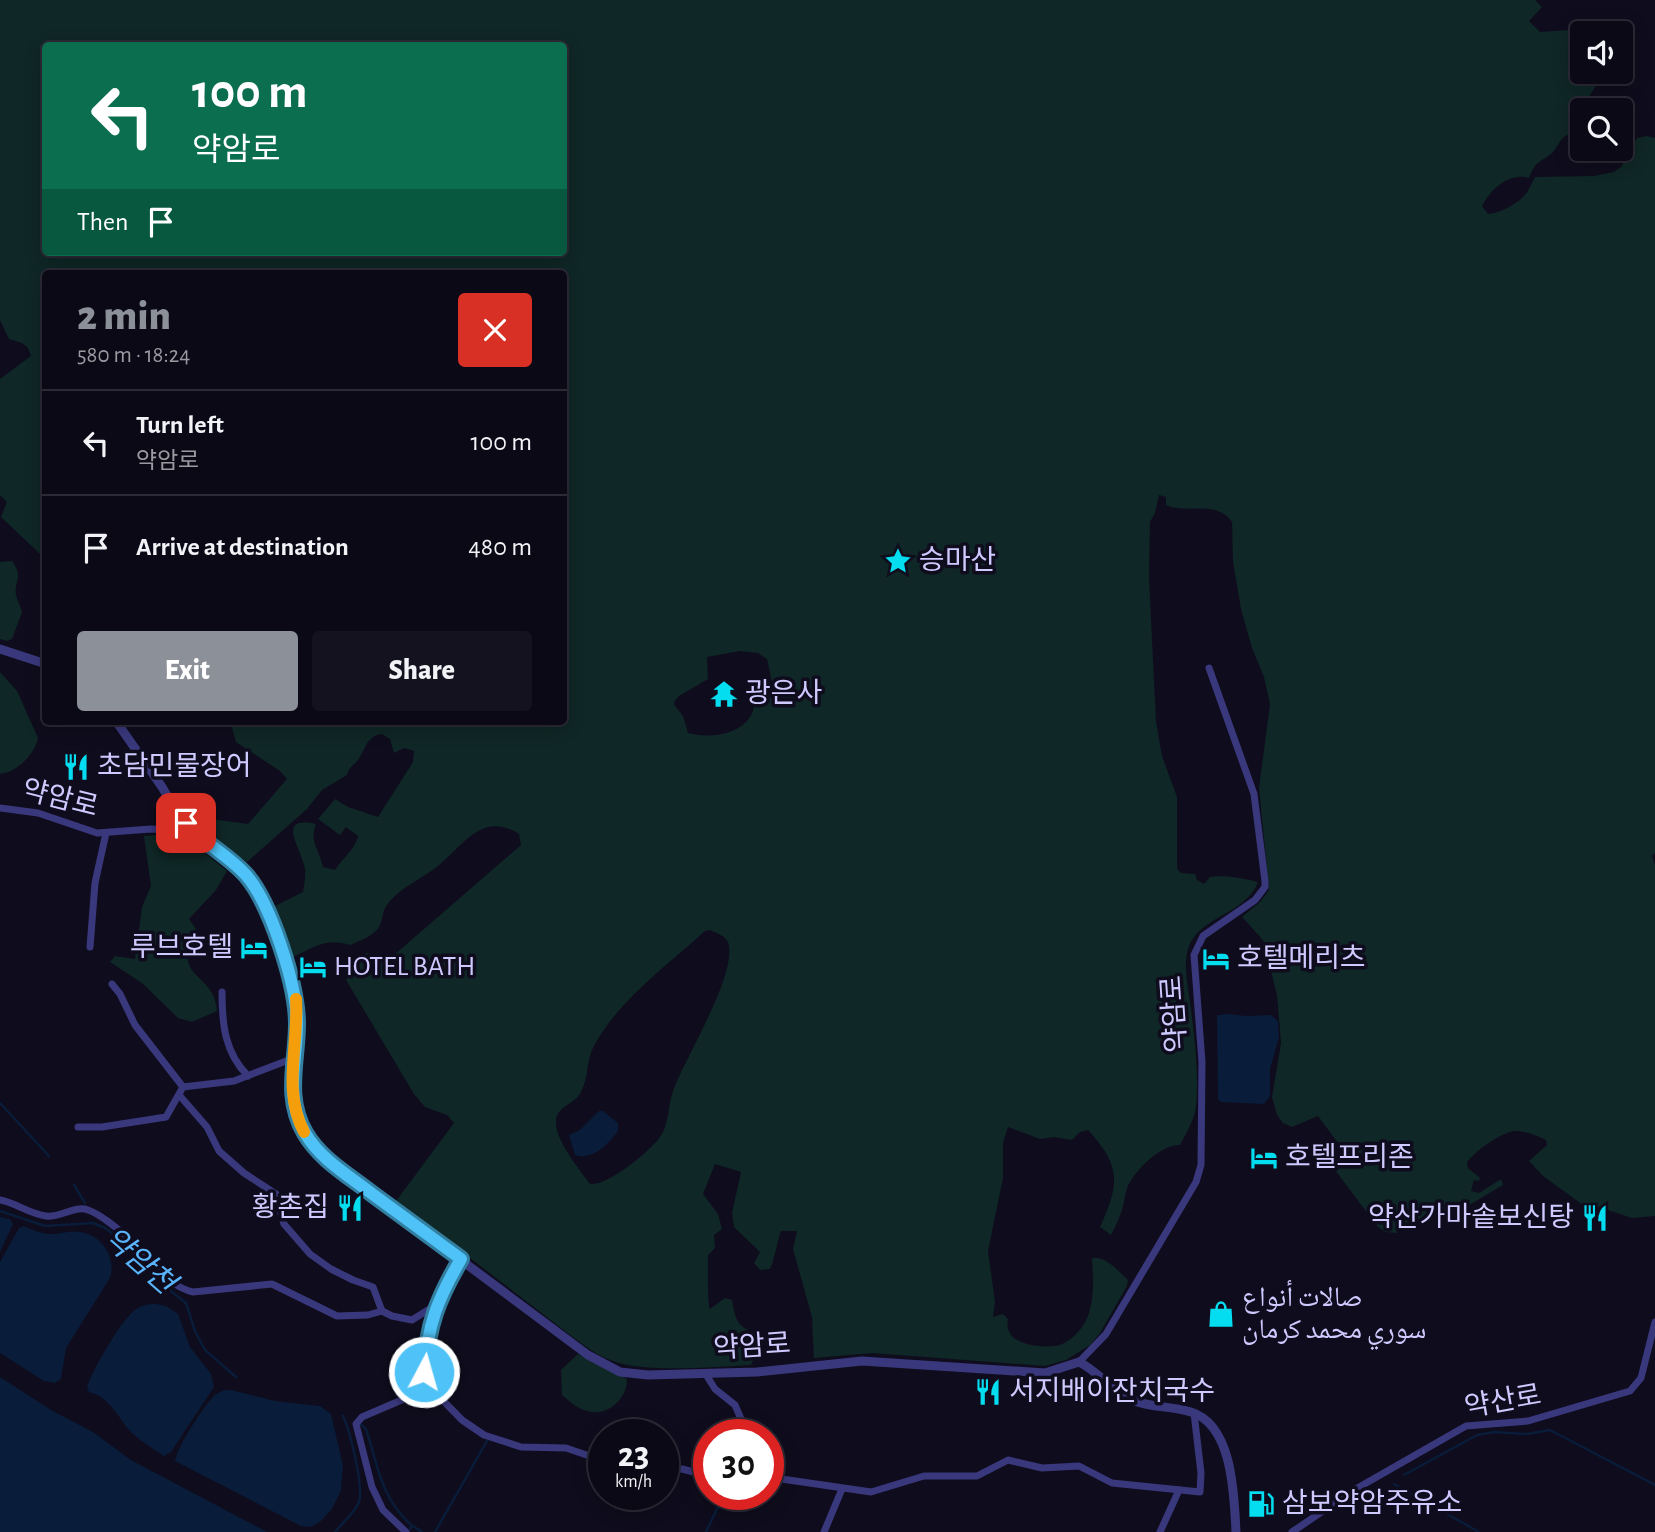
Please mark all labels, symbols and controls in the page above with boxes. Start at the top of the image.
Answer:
map controls [1570,21,1633,161]
button: sound [1570,21,1633,84]
text: 100 m [192,68,308,117]
icon: left [77,70,168,161]
button: search [1570,98,1633,161]
text: 약암로 [192,134,280,166]
icon: arrive [142,203,180,241]
text: Then [77,209,128,235]
button: close [458,293,532,367]
text: 2 min [77,295,171,337]
text: 580 m · 18:24 [77,344,190,367]
text: Turn left [136,412,224,438]
icon: left [77,424,115,462]
text: 100 m [471,429,532,455]
text: 약암로 [136,450,199,473]
icon: arrive [77,529,115,567]
text: Arrive at destination [136,534,349,560]
text: 480 m [468,534,532,560]
place label: 승마산 [919,545,996,575]
place icon: 승마산 [883,546,913,576]
button: Exit [77,631,298,711]
button: Share [312,631,532,711]
place label: 광은사 [745,678,822,708]
temple icon: 광은사 [709,679,739,709]
place label: 초담민물장어 [97,751,252,781]
restaurant icon: 초담민물장어 [61,752,91,782]
street label: 약암로 [19,774,101,822]
pin [156,793,216,853]
icon: arrive [167,804,205,842]
place label: 루브호텔 [130,932,233,962]
hotel icon: 루브호텔 [239,933,269,963]
place label: 호텔메리츠 [1237,943,1366,973]
hotel icon: 호텔메리츠 [1201,944,1231,974]
hotel icon: HOTEL BATH [298,952,328,982]
place label: HOTEL BATH [334,953,475,981]
street label: 약암로 [1156,974,1192,1054]
place label: 호텔프리존 [1285,1142,1414,1172]
hotel icon: 호텔프리존 [1249,1143,1279,1173]
place label: 황촌집 [252,1192,329,1222]
restaurant icon: 황촌집 [335,1193,365,1223]
place label: 약산가마솥보신탕 [1368,1202,1574,1232]
restaurant icon: 약산가마솥보신탕 [1580,1203,1610,1233]
water label: 약암천 [98,1222,183,1302]
place label: صالات أنواع سوري محمد كرمان [1242,1279,1426,1351]
shop icon: صالات أنواع سوري محمد كرمان [1206,1299,1236,1329]
street label: 약암로 [712,1328,792,1364]
position arrow [387,1335,461,1409]
place label: 서지배이잔치국수 [1009,1376,1215,1406]
restaurant icon: 서지배이잔치국수 [973,1377,1003,1407]
street label: 약산로 [1462,1381,1543,1422]
speed limit sign: 30 [693,1419,784,1510]
text: 23 [618,1438,649,1473]
text: km/h [615,1473,652,1491]
place label: 삼보약암주유소 [1282,1488,1462,1518]
fuel station icon: 삼보약암주유소 [1246,1489,1276,1519]

